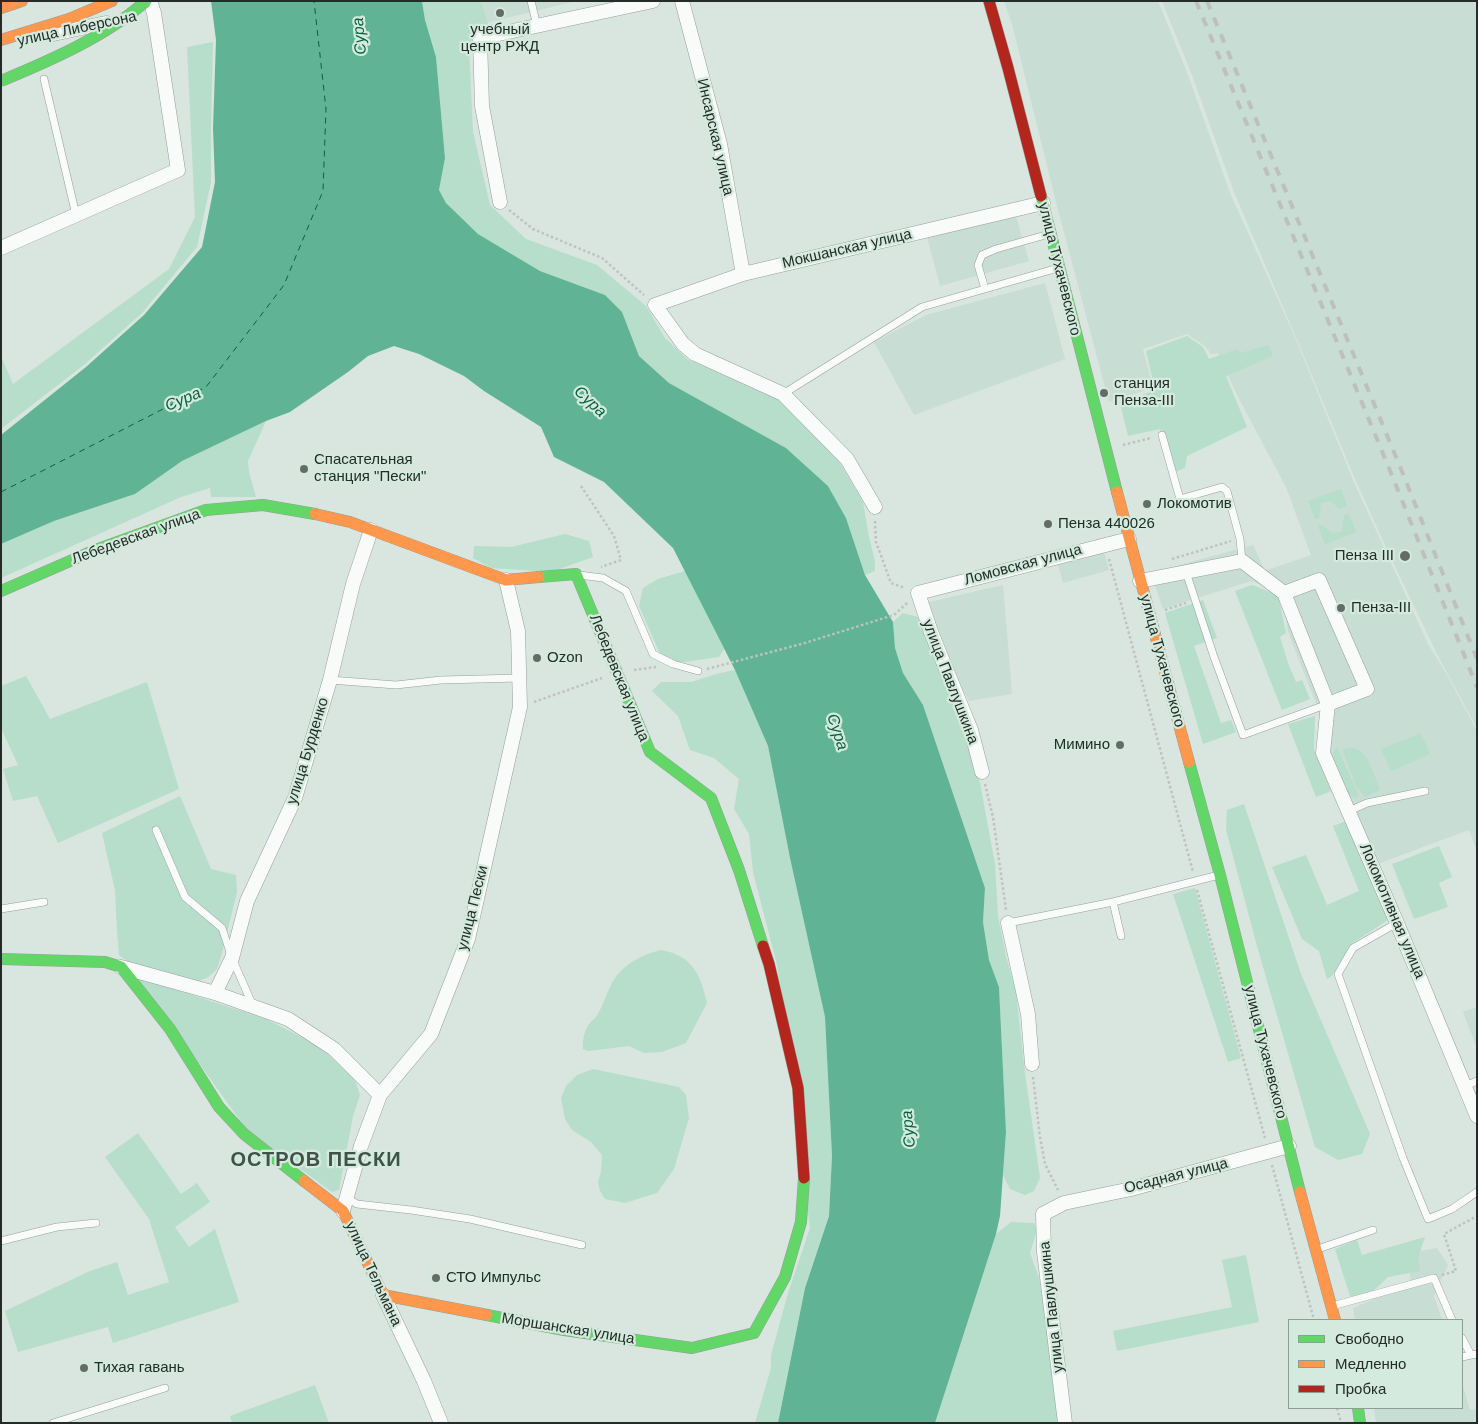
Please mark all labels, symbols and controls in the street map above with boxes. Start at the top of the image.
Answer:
marker: учебный центр РЖД [494,7,506,19]
street label: улица Либерсона [16,8,138,50]
water label: Сура [349,17,371,55]
place label: учебный центр РЖД [461,21,539,56]
street label: Инсарская улица [693,77,737,197]
street label: улица Тухачевского [1034,201,1084,337]
street label: Мокшанская улица [780,225,914,273]
place label: станция Пенза-III [1114,375,1174,410]
water label: Сура [570,382,610,422]
water label: Сура [162,384,204,416]
marker: станция Пенза-III [1098,387,1110,399]
place label: Спасательная станция "Пески" [314,451,426,486]
marker: Спасательная станция "Пески" [298,463,310,475]
place label: Локомотив [1157,495,1232,513]
marker: Локомотив [1141,498,1153,510]
street label: Лебедевская улица [69,505,203,569]
place label: Пенза 440026 [1058,515,1155,533]
marker: Пенза 440026 [1042,518,1054,530]
street label: Ломовская улица [962,541,1084,589]
place label: Пенза III [1335,547,1394,565]
marker: Пенза III [1398,549,1412,563]
street label: улица Тухачевского [1136,593,1188,729]
place label: Пенза-III [1351,599,1411,617]
marker: Пенза-III [1335,602,1347,614]
street label: Лебедевская улица [585,612,653,744]
street label: улица Павлушкина [918,617,982,747]
place label: Ozon [547,649,583,667]
marker: Ozon [531,652,543,664]
street label: улица Бурденко [283,695,333,807]
water label: Сура [822,711,852,753]
place label: Мимино [1054,736,1110,754]
marker: Мимино [1114,739,1126,751]
street label: Локомотивная улица [1355,841,1429,981]
street label: улица Пески [454,864,492,952]
street label: улица Тухачевского [1240,984,1290,1120]
water label: Сура [898,1110,920,1148]
district label: ОСТРОВ ПЕСКИ [229,1148,403,1172]
street label: Осадная улица [1122,1154,1230,1198]
street label: улица Тельмана [341,1219,405,1329]
street label: улица Павлушкина [1036,1240,1068,1374]
place label: СТО Импульс [446,1269,541,1287]
marker: СТО Импульс [430,1272,442,1284]
street label: Моршанская улица [500,1310,636,1348]
legend [1288,1319,1463,1409]
text: Свободно [1335,1330,1404,1347]
text: Медленно [1335,1355,1406,1372]
place label: Тихая гавань [94,1359,185,1377]
marker: Тихая гавань [78,1362,90,1374]
text: Пробка [1335,1380,1386,1397]

